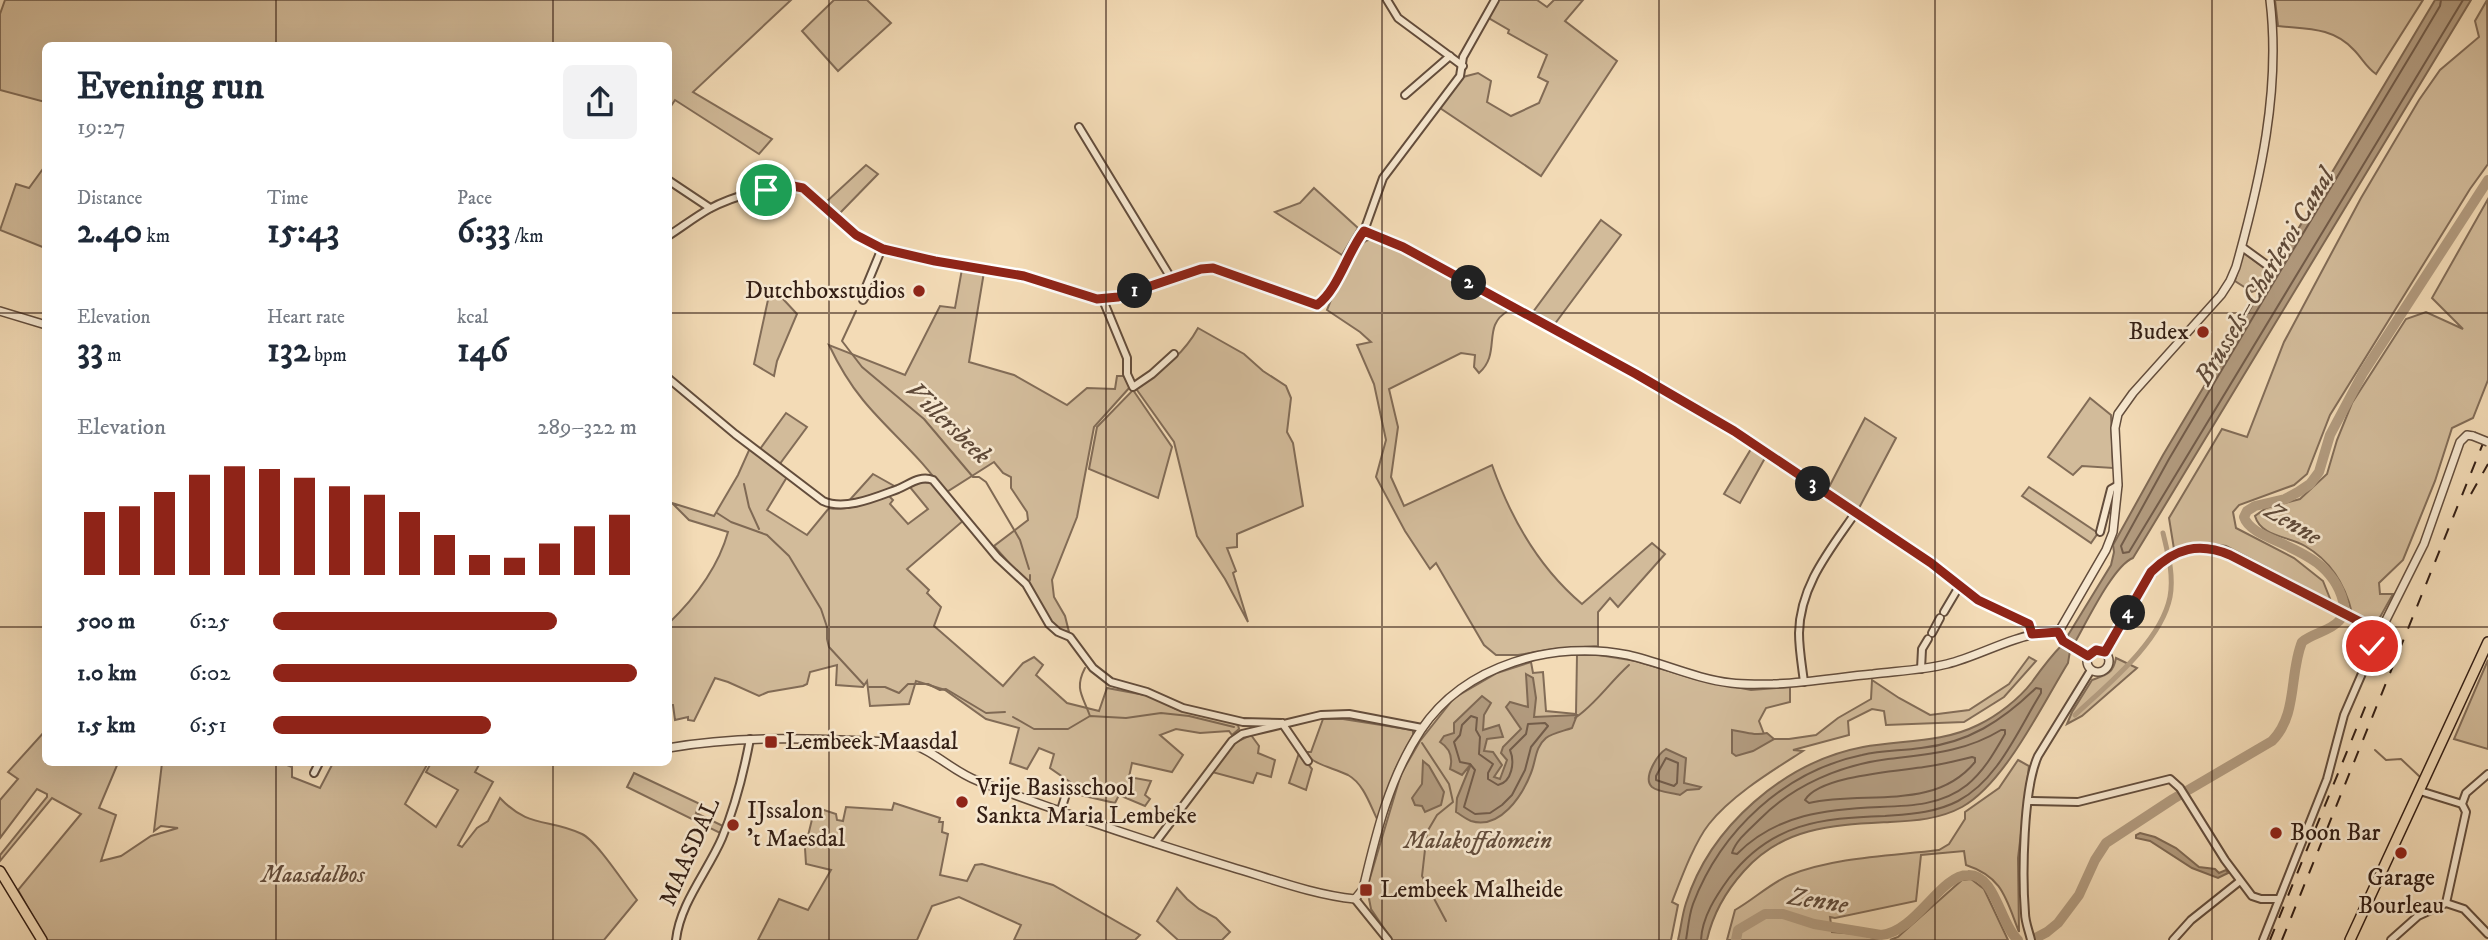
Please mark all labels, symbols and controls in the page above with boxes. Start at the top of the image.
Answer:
text: Evening run [77,63,264,111]
button: share [563,65,637,139]
text: 19:27 [77,113,126,142]
pin [736,160,796,220]
water label: Brussels–Charleroi Canal [2187,160,2344,392]
icon: arrive [747,171,785,209]
text: Distance [77,187,142,210]
text: Time [267,187,308,210]
text: Pace [457,187,492,210]
text: 2.40 [77,210,142,254]
text: 15:43 [267,210,339,254]
text: 6:33 [457,210,510,254]
text: km [142,225,170,248]
text: /km [510,225,543,248]
pin: 2 [1452,266,1486,300]
text: 2 [1464,271,1473,294]
pin: 1 [1118,274,1152,308]
place label: Dutchboxstudios [745,276,905,306]
text: 1 [1131,279,1138,302]
marker: Dutchboxstudios [911,283,927,299]
text: Elevation [77,306,151,329]
text: Heart rate [267,306,345,329]
text: kcal [457,306,488,329]
place label: Budex [2129,317,2189,347]
marker: Budex [2195,324,2211,340]
text: 33 [77,329,103,373]
text: 132 [267,329,310,373]
text: 146 [457,329,508,373]
text: m [103,344,121,367]
text: bpm [310,344,347,367]
water label: Villersbeek [898,374,998,472]
text: Elevation [77,413,166,442]
text: 289–322 m [537,413,637,442]
pin: 3 [1796,466,1830,502]
text: 3 [1809,472,1816,495]
water label: Zenne [2257,493,2328,554]
pin: 4 [2110,596,2146,630]
text: 4 [2122,601,2133,624]
text: 500 m [77,607,135,636]
text: 6:25 [189,607,230,636]
pin [2342,616,2402,676]
icon: check [2353,627,2391,665]
text: 1.0 km [77,659,137,688]
text: 6:02 [189,659,231,688]
text: 1.5 km [77,711,136,740]
text: 6:51 [189,711,227,740]
place label: Lembeek Maasdal [785,727,959,757]
marker: Lembeek Maasdal [763,734,779,750]
place label: Vrije Basisschool Sankta Maria Lembeke [975,773,1197,831]
street label: MAASDAL [653,793,727,911]
marker: Vrije Basisschool Sankta Maria Lembeke [954,794,970,810]
place label: IJssalon 't Maesdal [747,796,846,854]
marker: IJssalon 't Maesdal [725,817,741,833]
place label: Boon Bar [2290,818,2381,848]
marker: Boon Bar [2268,825,2284,841]
park label: Malakoffdomein [1402,826,1552,856]
marker: Garage Bourleau [2393,845,2409,861]
park label: Maasdalbos [259,860,366,890]
place label: Garage Bourleau [2358,863,2444,921]
place label: Lembeek Malheide [1380,875,1563,905]
water label: Zenne [1784,880,1851,922]
marker: Lembeek Malheide [1358,882,1374,898]

